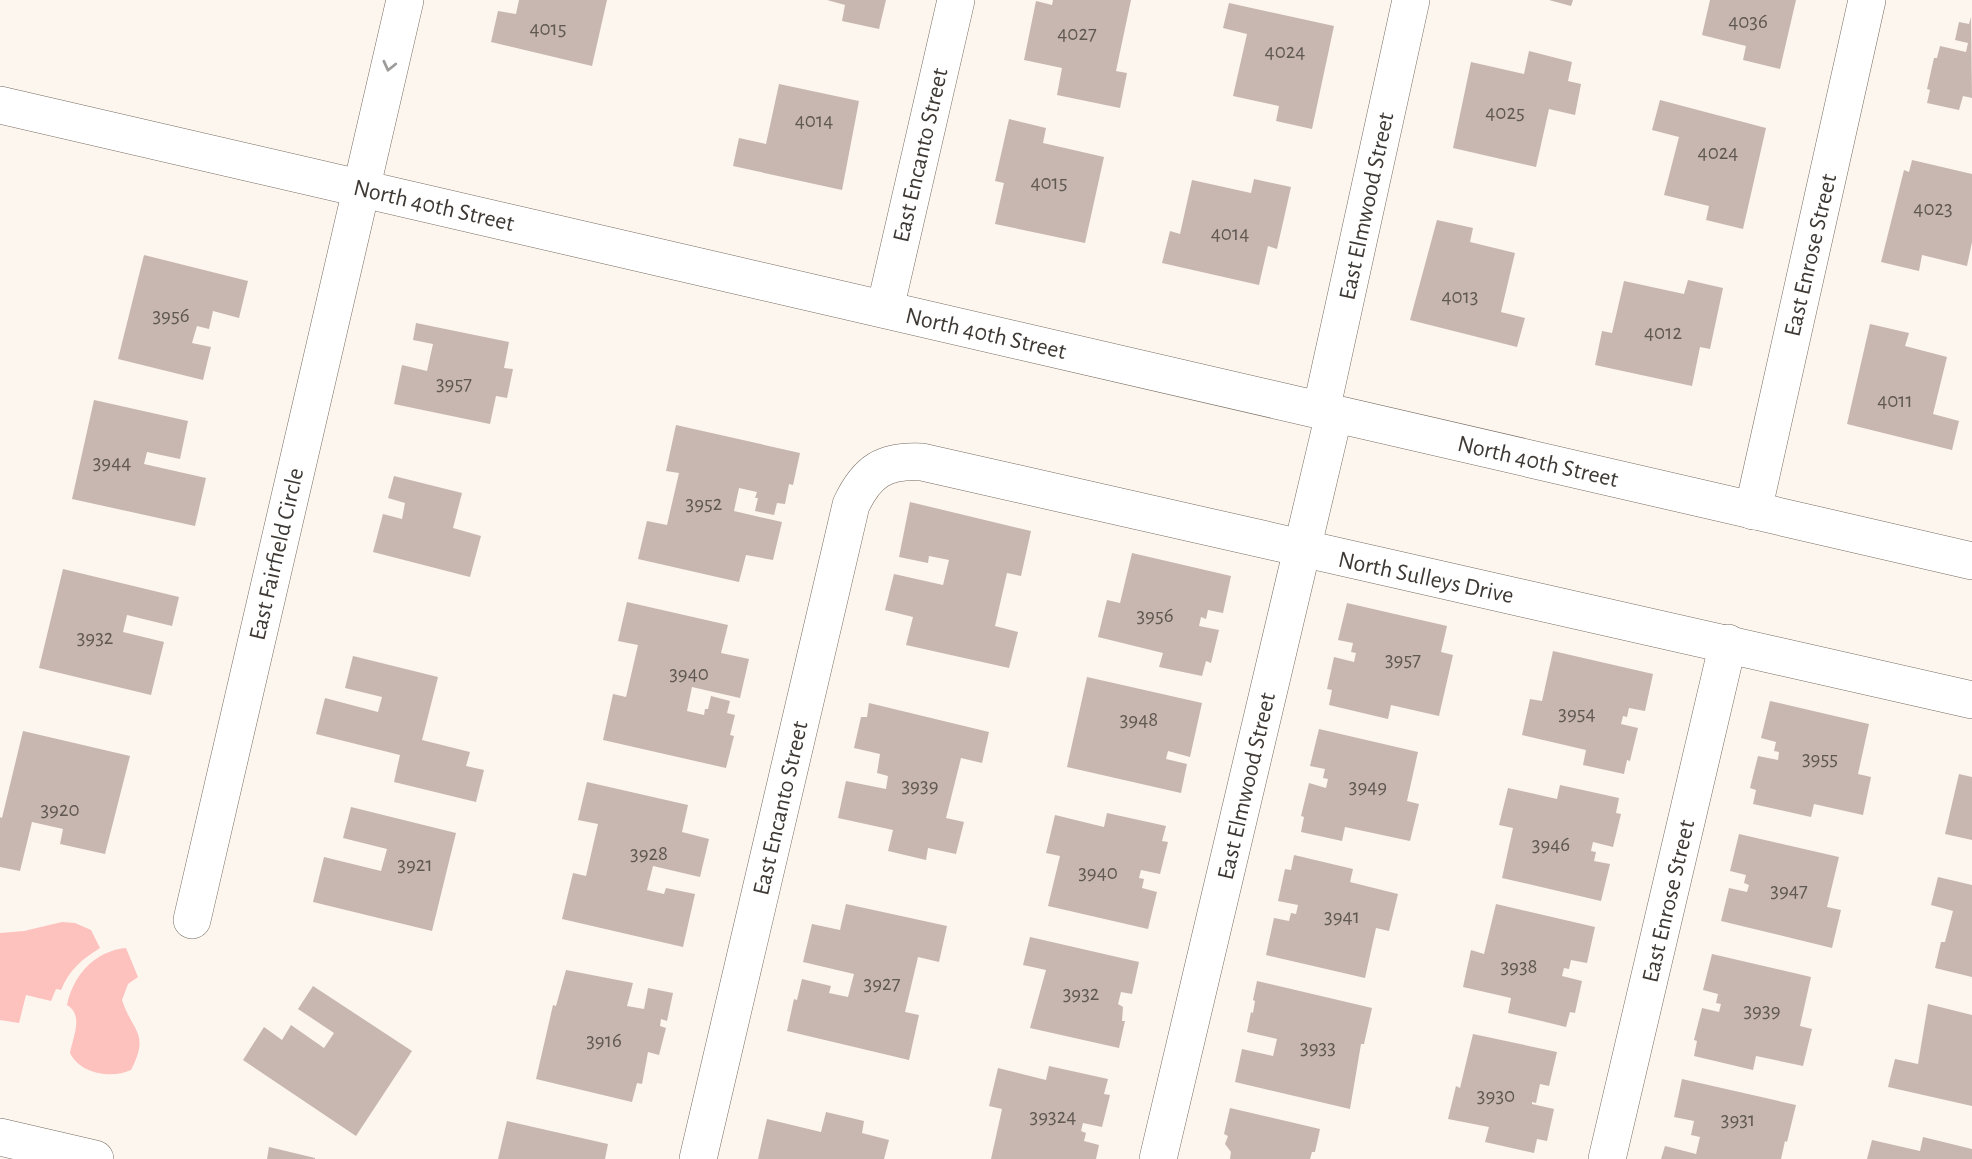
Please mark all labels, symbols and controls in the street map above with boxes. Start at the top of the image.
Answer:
house number: 4036 [1728,11,1768,32]
house number: 4015 [529,18,567,39]
house number: 4027 [1057,23,1097,44]
house number: 4024 [1265,41,1305,62]
one-way arrow [383,60,397,72]
street label: East Encanto Street [889,65,953,245]
house number: 4025 [1485,102,1525,123]
house number: 4014 [795,110,833,131]
street label: East Elmwood Street [1335,110,1399,302]
house number: 4024 [1698,142,1738,163]
street label: East Enrose Street [1781,171,1841,339]
house number: 4015 [1030,172,1068,193]
street label: North 40th Street [351,176,517,236]
house number: 4023 [1913,198,1953,219]
house number: 4014 [1211,223,1249,244]
house number: 4013 [1441,286,1479,307]
street label: North 40th Street [903,304,1069,364]
house number: 3956 [152,305,190,326]
house number: 4012 [1644,322,1682,343]
house number: 3957 [436,373,472,394]
house number: 4011 [1877,390,1913,411]
street label: North 40th Street [1455,432,1621,492]
house number: 3944 [93,452,131,473]
street label: East Fairfield Circle [245,466,308,643]
house number: 3952 [686,493,722,514]
street label: North Sulleys Drive [1336,548,1516,608]
house number: 3956 [1136,605,1174,626]
house number: 3932 [77,627,113,648]
house number: 3957 [1385,649,1421,670]
house number: 3940 [669,663,709,684]
street label: East Elmwood Street [1214,690,1280,882]
house number: 3954 [1558,703,1596,724]
house number: 3948 [1120,709,1158,730]
street label: East Encanto Street [749,718,813,898]
house number: 3955 [1802,748,1838,769]
house number: 3939 [901,775,939,796]
house number: 3949 [1349,776,1387,797]
house number: 3920 [40,799,80,820]
street label: East Enrose Street [1639,817,1699,985]
house number: 3946 [1532,834,1570,855]
house number: 3928 [630,843,668,864]
house number: 3921 [397,854,433,875]
house number: 3940 [1078,862,1118,883]
house number: 3947 [1770,880,1808,901]
house number: 3941 [1324,906,1360,927]
house number: 3938 [1500,956,1538,977]
house number: 3927 [864,973,901,994]
house number: 3932 [1063,983,1099,1004]
house number: 3939 [1743,1000,1781,1021]
house number: 3916 [586,1030,622,1051]
house number: 3933 [1300,1037,1336,1058]
house number: 3930 [1477,1085,1515,1106]
house number: 39324 [1030,1106,1076,1127]
house number: 3931 [1721,1109,1755,1130]

